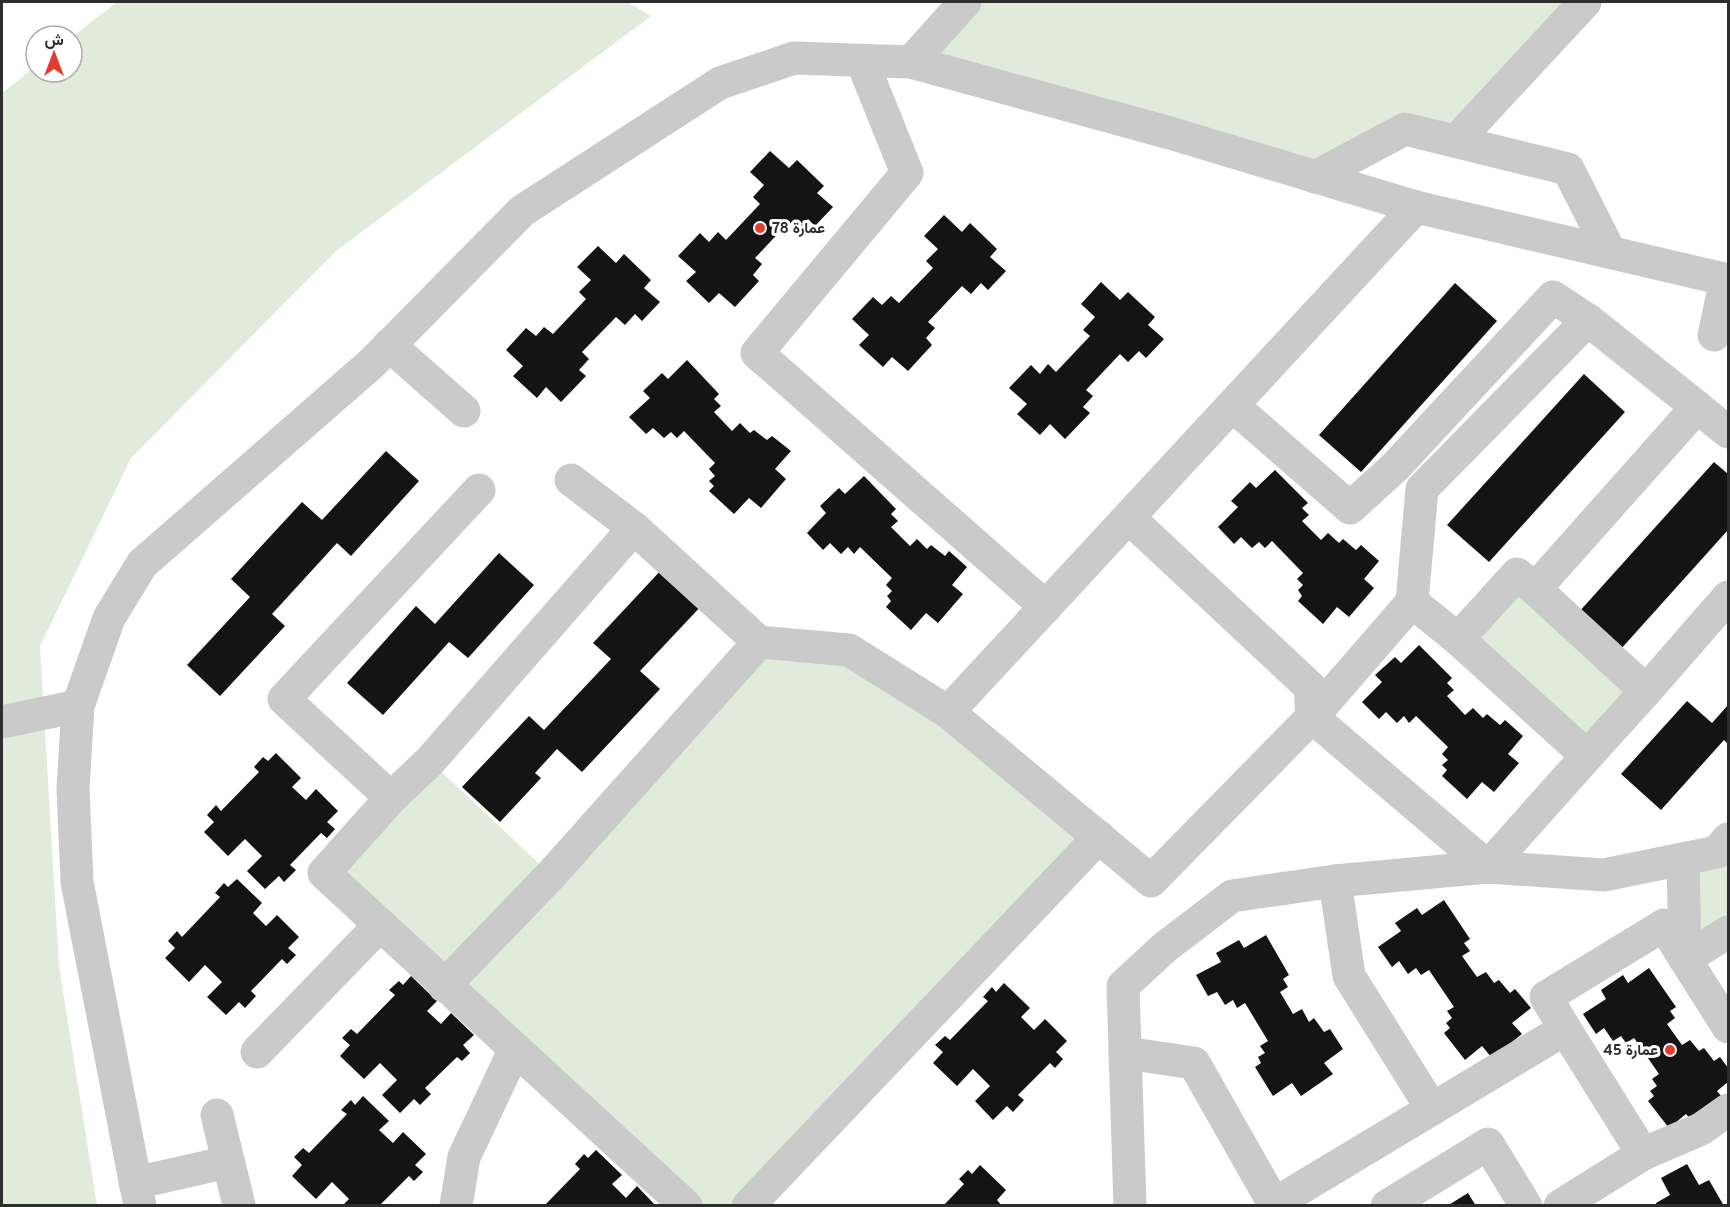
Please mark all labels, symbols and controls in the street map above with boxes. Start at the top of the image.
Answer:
north arrow [24,24,84,84]
text: ش [44,31,64,51]
place label: عمارة 78 [772,220,825,239]
marker: عمارة 78 [753,221,767,235]
place label: عمارة 45 [1603,1042,1658,1061]
marker: عمارة 45 [1663,1043,1677,1057]

